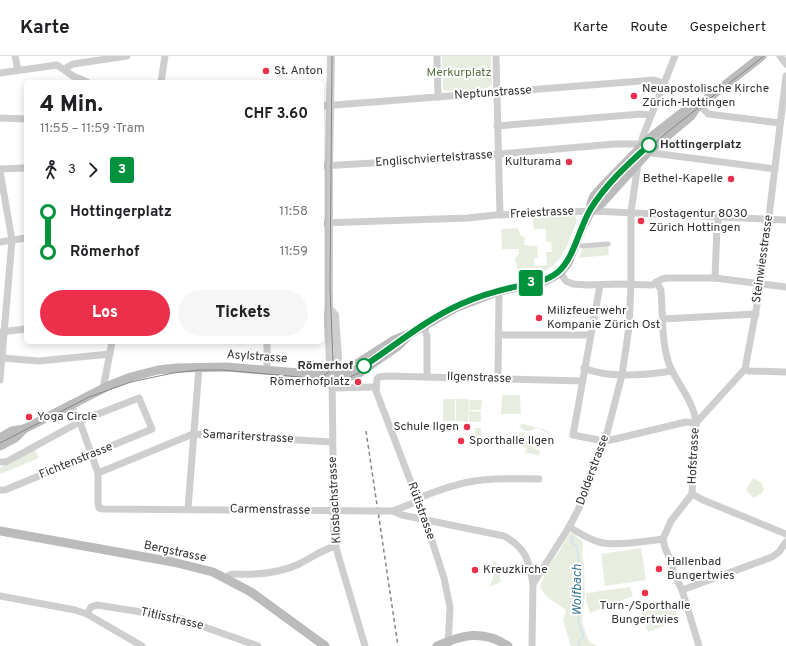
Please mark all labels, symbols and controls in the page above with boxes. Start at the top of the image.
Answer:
text: Karte [20,16,70,40]
text: Karte [573,19,608,36]
text: Route [630,19,667,36]
text: Gespeichert [689,19,766,36]
place label: St. Anton [274,63,323,79]
park label: Merkurplatz [426,65,492,81]
marker: St. Anton [261,66,271,76]
place label: Neuapostolische Kirche Zürich-Hottingen [642,81,769,111]
street label: Neptunstrasse [454,82,532,104]
marker: Neuapostolische Kirche Zürich-Hottingen [629,91,639,101]
text: 4 Min. [40,92,103,119]
text: CHF 3.60 [244,105,308,124]
text: 11:55 – 11:59 · Tram [40,121,145,137]
marker: Hottingerplatz [641,137,657,153]
place label: Hottingerplatz [660,137,742,153]
street label: Englischviertelstrasse [375,147,493,171]
place label: Kulturama [505,154,561,170]
marker: Kulturama [564,157,574,167]
icon: walk [40,159,62,181]
icon: forward [82,159,104,181]
text: 3 [118,161,126,178]
text: 3 [68,162,76,178]
place label: Bethel-Kapelle [643,171,723,187]
marker: Bethel-Kapelle [726,174,736,184]
text: Hottingerplatz [70,203,172,222]
street label: Freiestrasse [510,203,574,223]
text: 11:58 [279,204,308,220]
place label: Postagentur 8030 Zürich Hottingen [649,206,748,236]
street label: Steinwiesstrasse [749,214,777,304]
marker: Postagentur 8030 Zürich Hottingen [636,216,646,226]
text: Römerhof [70,243,139,262]
text: 11:59 [280,244,308,260]
line badge: 3 [518,270,544,296]
text: 3 [527,274,535,291]
button: Los [40,290,170,336]
button: Tickets [178,290,308,336]
place label: Milizfeuerwehr Kompanie Zürich Ost [547,303,660,333]
marker: Milizfeuerwehr Kompanie Zürich Ost [534,313,544,323]
street label: Asylstrasse [226,347,288,367]
place label: Römerhof [297,358,354,374]
marker: Römerhof [356,358,372,374]
street label: Ilgenstrasse [447,369,511,387]
place label: Römerhofplatz [270,374,350,390]
marker: Römerhofplatz [353,377,363,387]
place label: Yoga Circle [37,409,97,425]
marker: Yoga Circle [24,412,34,422]
place label: Schule Ilgen [394,419,459,435]
marker: Schule Ilgen [462,422,472,432]
street label: Samariterstrasse [202,427,294,447]
street label: Hofstrasse [685,427,703,485]
place label: Sporthalle Ilgen [469,433,554,449]
street label: Dolderstrasse [573,433,613,507]
marker: Sporthalle Ilgen [456,436,466,446]
street label: Fichtenstrasse [37,439,115,483]
street label: Klosbachstrasse [325,456,345,544]
street label: Rütistrasse [403,480,439,542]
street label: Carmenstrasse [230,501,310,519]
street label: Bergstrasse [142,538,208,566]
place label: Hallenbad Bungertwies [667,554,735,584]
place label: Kreuzkirche [483,562,548,578]
water label: Wolfbach [570,564,586,616]
marker: Hallenbad Bungertwies [654,564,664,574]
marker: Kreuzkirche [470,565,480,575]
marker: Turn-/Sporthalle Bungertwies [640,588,650,598]
place label: Turn-/Sporthalle Bungertwies [599,598,691,628]
street label: Titlisstrasse [139,604,205,634]

